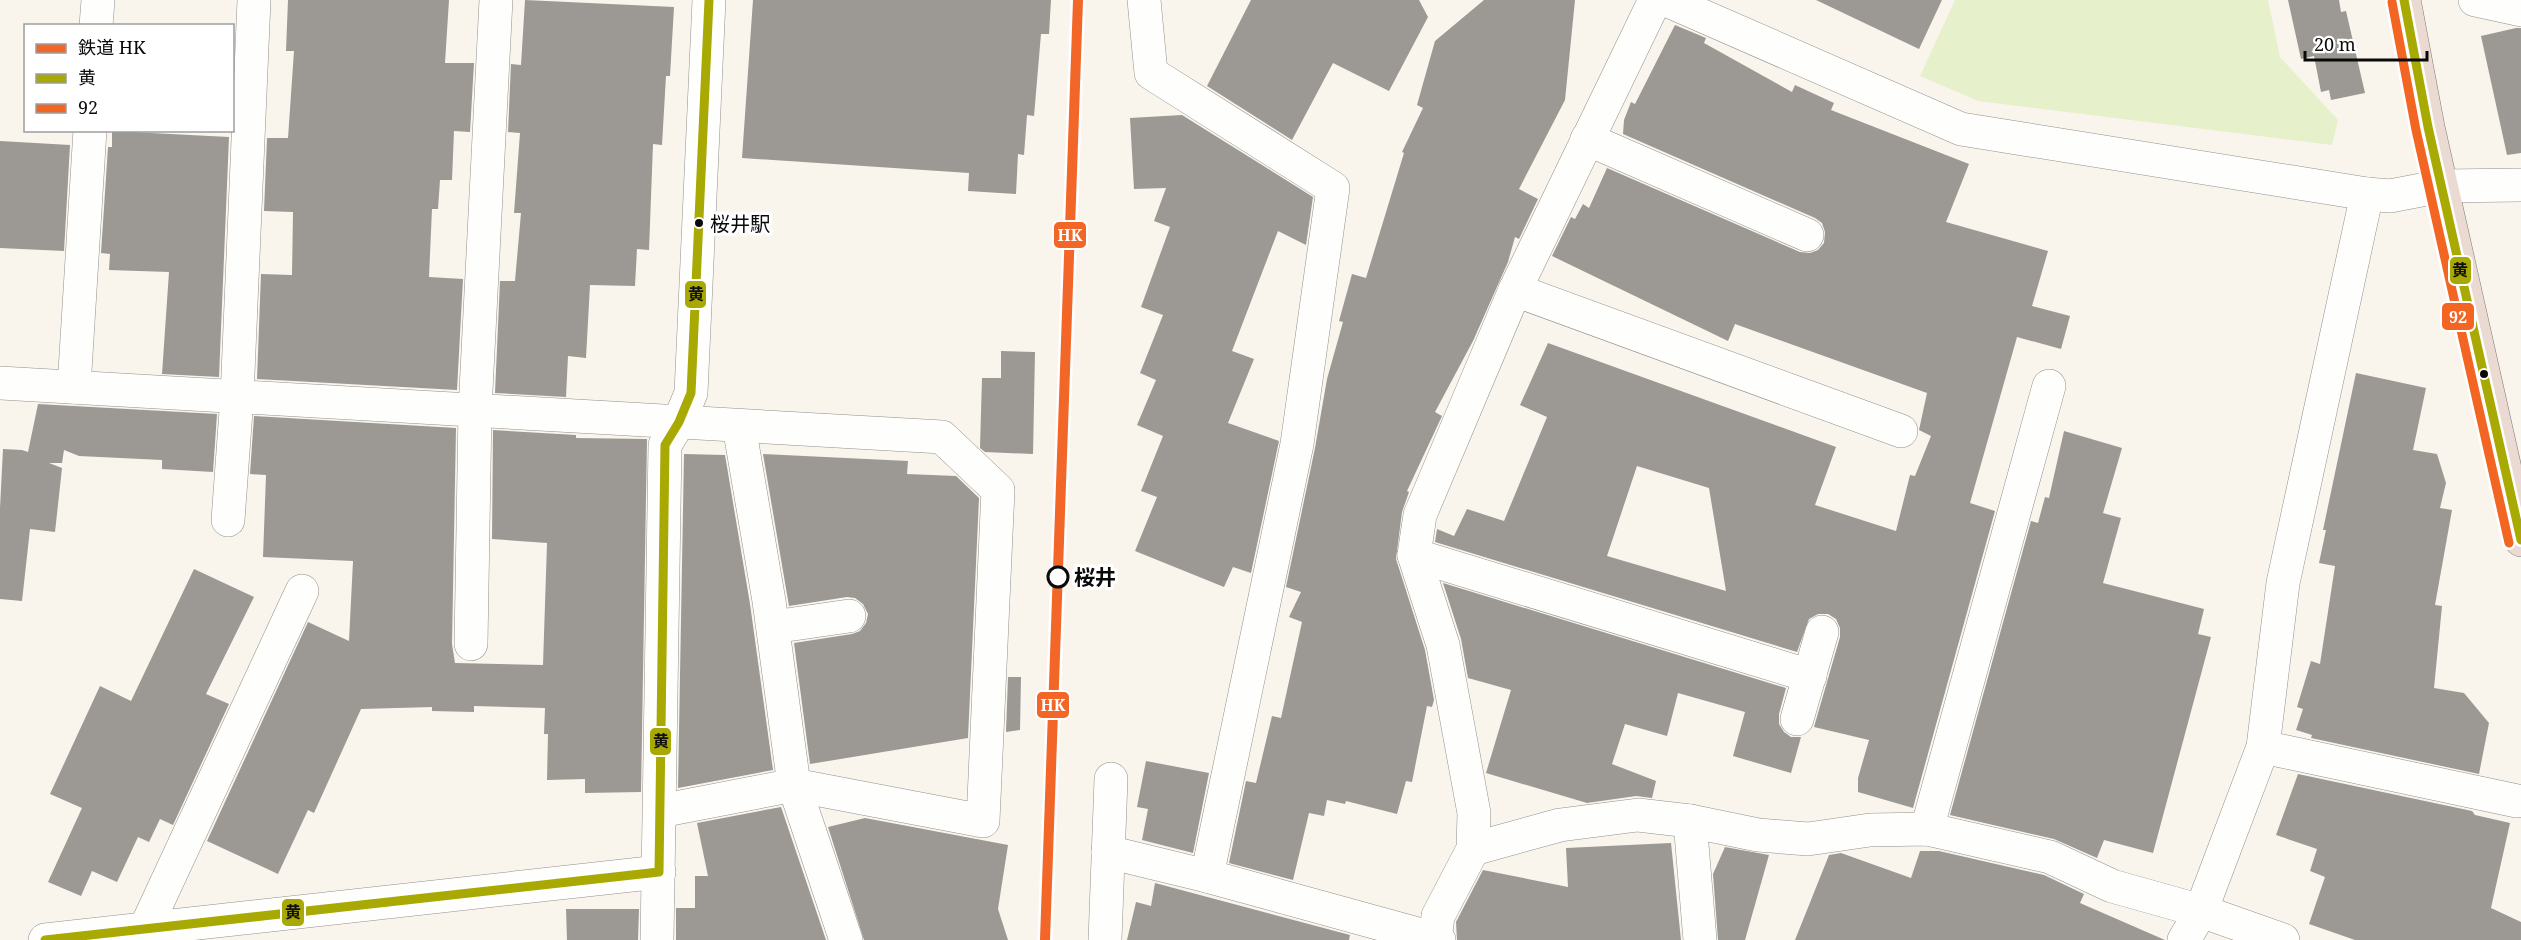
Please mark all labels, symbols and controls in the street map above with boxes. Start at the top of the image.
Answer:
legend [24,24,234,132]
scale bar [2305,24,2426,62]
text: 20 m [2314,32,2356,56]
text: 鉄道 HK [78,35,146,59]
text: 黄 [78,65,96,89]
text: 92 [78,95,98,119]
place label: 桜井駅 [710,210,770,237]
marker: 桜井駅 [693,217,705,229]
line badge: HK [1053,221,1087,249]
text: HK [1058,224,1083,246]
line badge: 黄 [2449,256,2472,285]
text: 黄 [2452,259,2468,281]
line badge: 黄 [684,280,707,309]
text: 黄 [688,283,704,305]
line badge: 92 [2441,302,2475,331]
text: 92 [2449,306,2467,328]
unlabelled marker [2478,368,2490,380]
place label: 桜井 [1074,563,1116,591]
marker: 桜井 [1047,566,1069,588]
line badge: HK [1036,691,1070,719]
text: HK [1041,694,1066,716]
line badge: 黄 [649,727,672,756]
text: 黄 [653,730,669,752]
line badge: 黄 [281,898,305,927]
text: 黄 [285,901,301,923]

